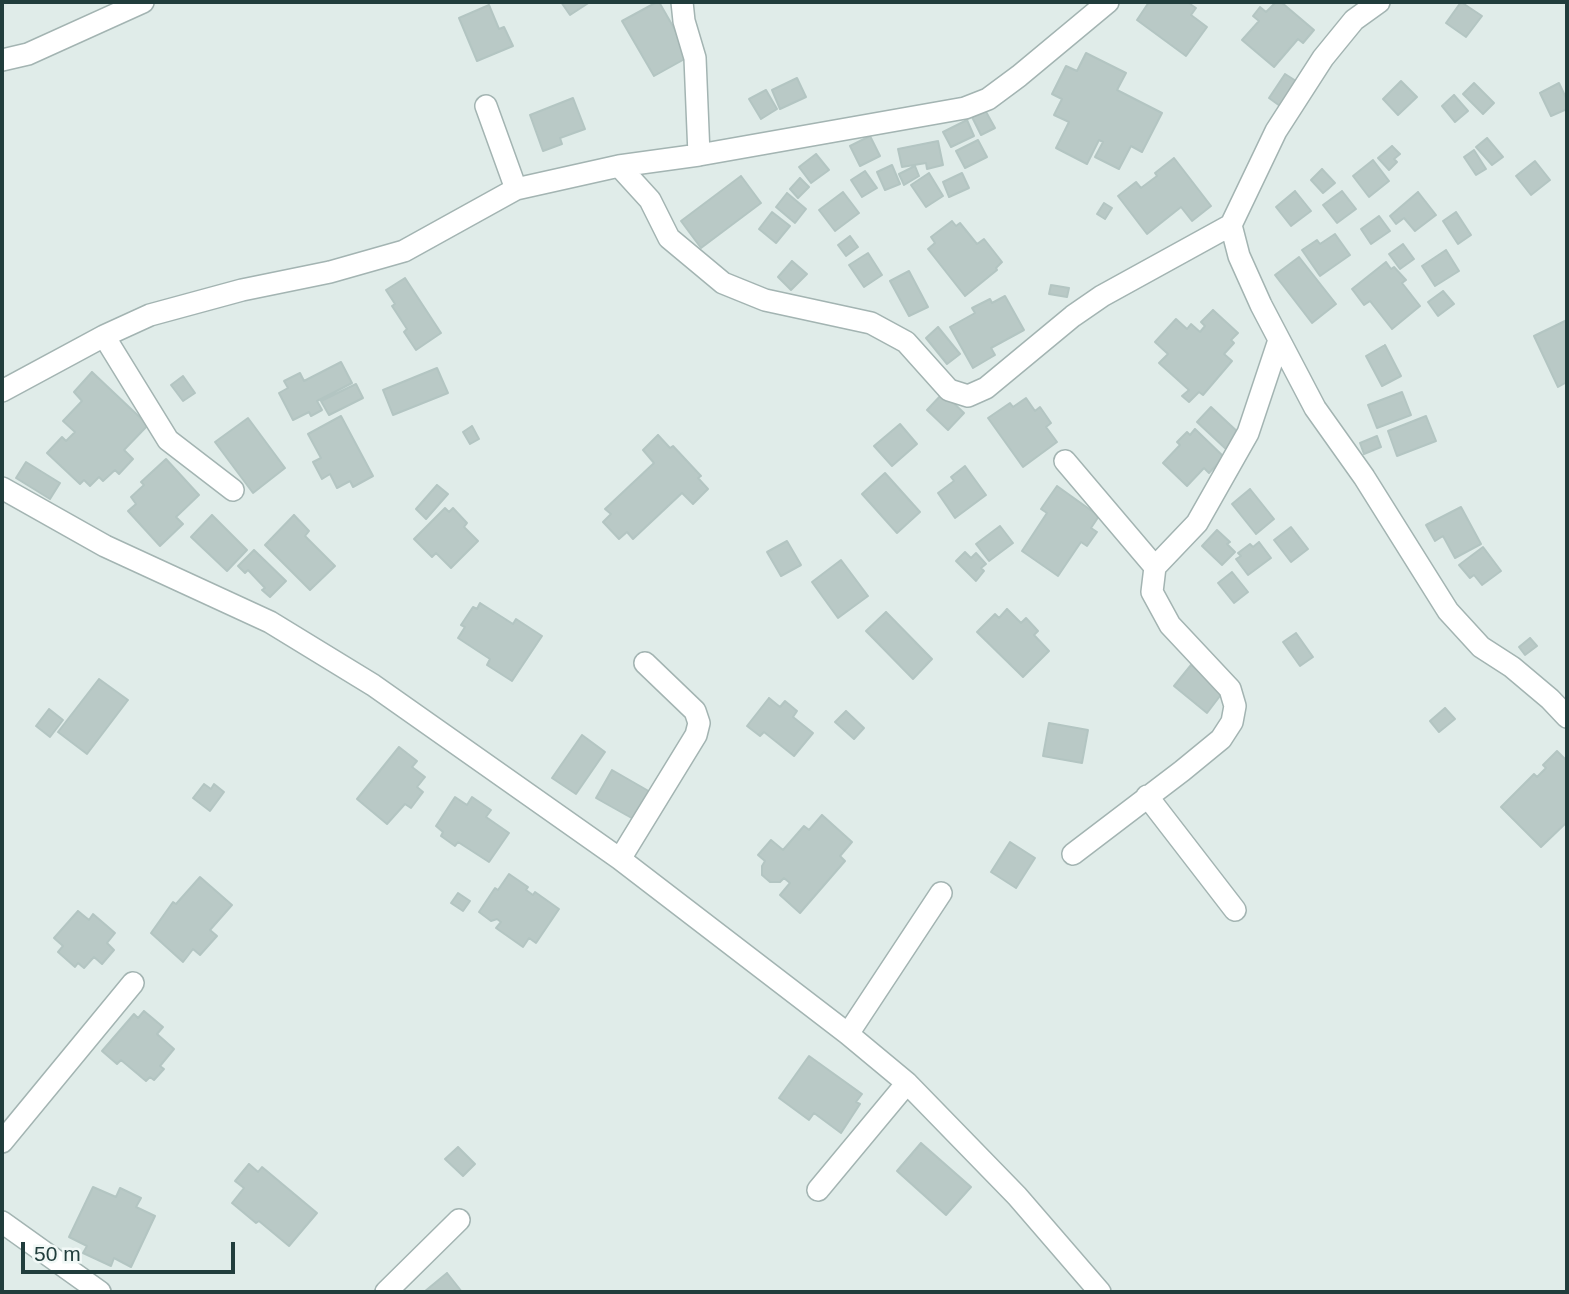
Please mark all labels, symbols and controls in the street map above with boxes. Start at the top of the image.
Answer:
scale bar [24,1228,238,1272]
text: 50 m [34,1242,81,1265]

